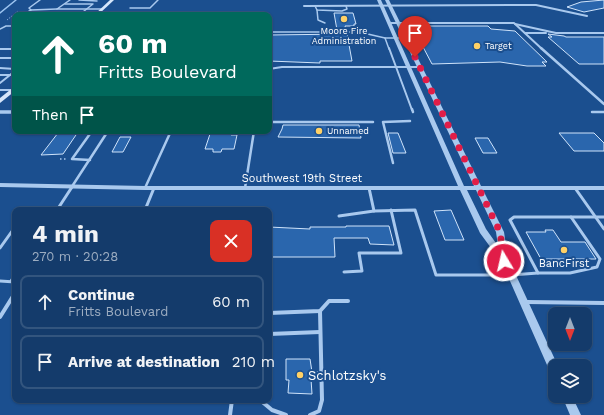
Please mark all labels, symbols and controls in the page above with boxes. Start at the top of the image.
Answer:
marker: Moore Fire Administration [339,14,349,24]
pin [398,16,432,57]
icon: arrive [404,22,426,44]
place label: Moore Fire Administration [312,26,376,46]
text: 60 m [98,27,168,60]
icon: ahead [32,28,84,80]
marker: Target [472,41,482,51]
place label: Target [485,41,512,51]
text: Fritts Boulevard [98,61,237,82]
icon: arrive [76,104,98,126]
text: Then [32,106,68,124]
marker: Unnamed [314,126,324,136]
place label: Unnamed [327,126,369,136]
street label: Southwest 19th Street [242,172,363,185]
text: 4 min [32,220,99,248]
button: close [210,220,252,262]
position arrow [483,240,525,282]
marker: BancFirst [559,245,569,255]
text: 270 m · 20:28 [32,249,118,264]
place label: BancFirst [539,257,590,270]
text: Continue [68,286,135,304]
icon: ahead [34,291,56,313]
text: 60 m [212,293,250,311]
text: Fritts Boulevard [68,304,168,319]
north arrow [548,307,592,351]
map controls [548,307,592,403]
icon: arrive [34,351,56,373]
text: Arrive at destination [68,353,220,371]
text: 210 m [232,353,275,371]
button: layers [548,359,592,403]
place label: Schlotzsky's [308,368,387,383]
marker: Schlotzsky's [295,370,305,380]

